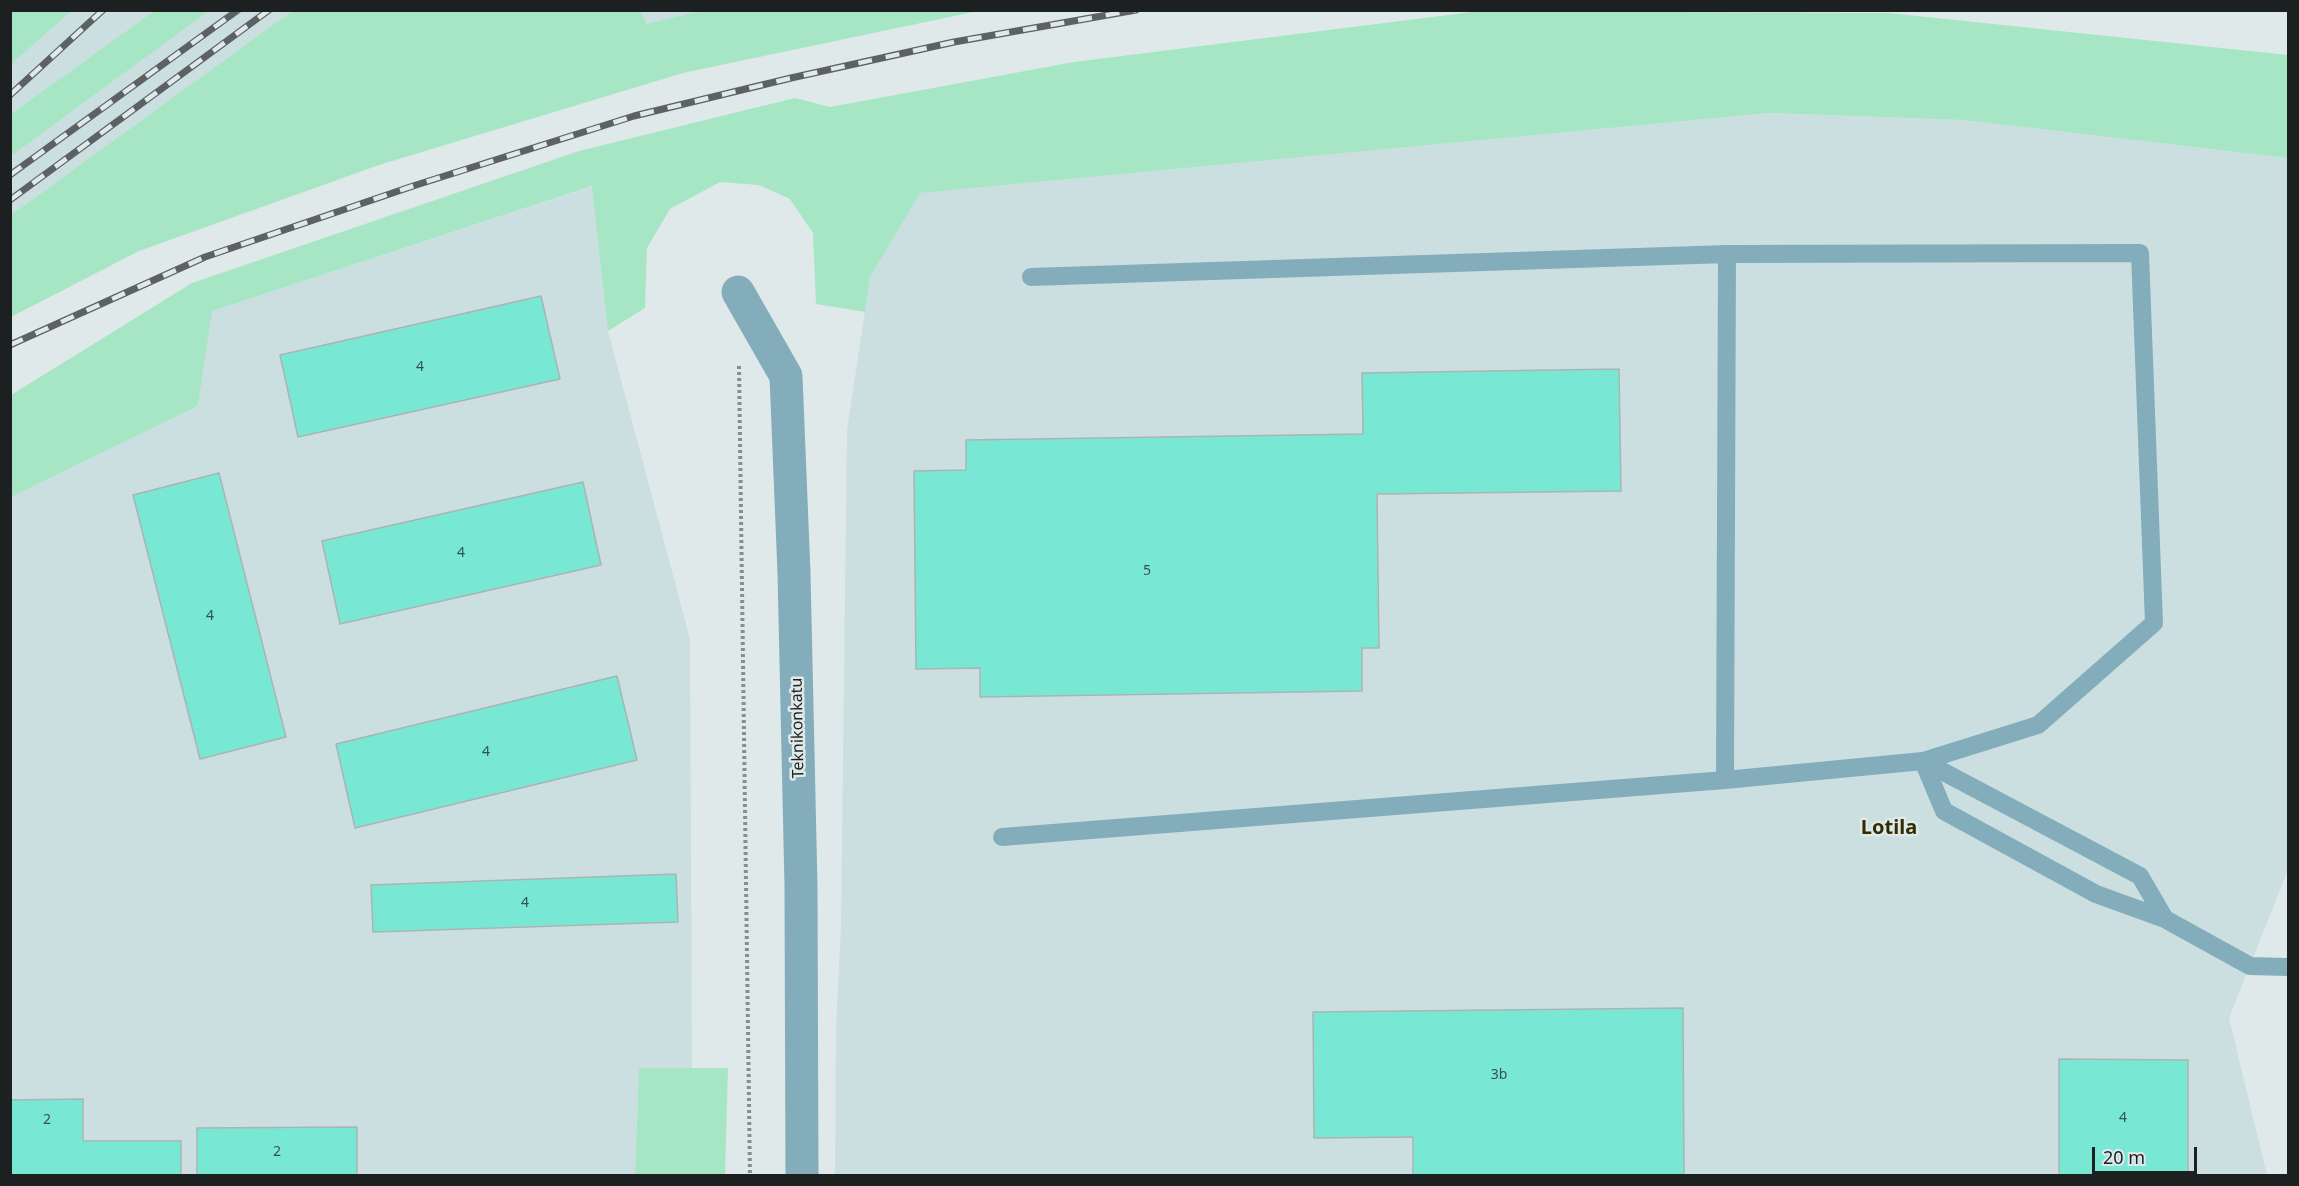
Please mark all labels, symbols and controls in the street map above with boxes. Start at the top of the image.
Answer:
house number: 4 [416,359,424,375]
house number: 4 [457,545,465,561]
house number: 5 [1143,563,1151,579]
house number: 4 [206,608,214,624]
street label: Teknikonkatu [788,678,808,778]
house number: 4 [482,744,490,760]
district label: Lotila [1861,816,1917,840]
house number: 4 [521,895,529,911]
house number: 3b [1491,1067,1507,1083]
house number: 4 [2119,1110,2127,1126]
house number: 2 [43,1112,51,1128]
scale bar [2095,1135,2200,1173]
house number: 2 [273,1144,281,1160]
text: 20 m [2103,1145,2145,1169]

